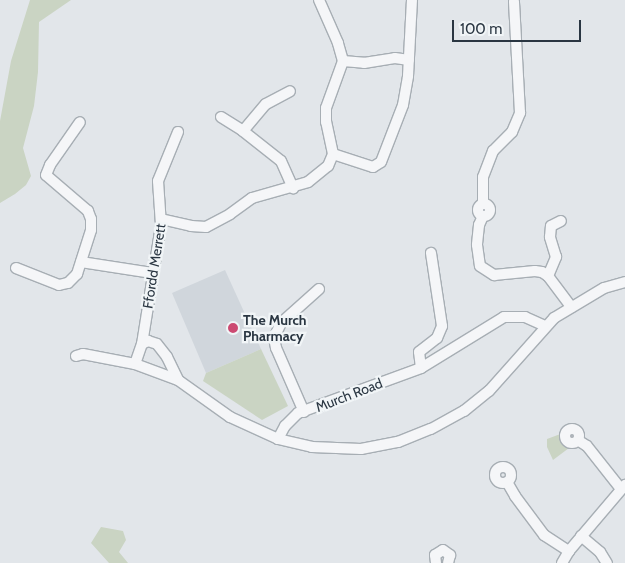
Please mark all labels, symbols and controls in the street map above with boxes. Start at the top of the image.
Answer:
scale bar [455,10,584,42]
text: 100 m [460,20,502,38]
street label: Ffordd Merrett [139,222,169,310]
place label: The Murch Pharmacy [243,312,307,344]
marker: The Murch Pharmacy [227,322,239,334]
street label: Murch Road [313,375,385,415]

